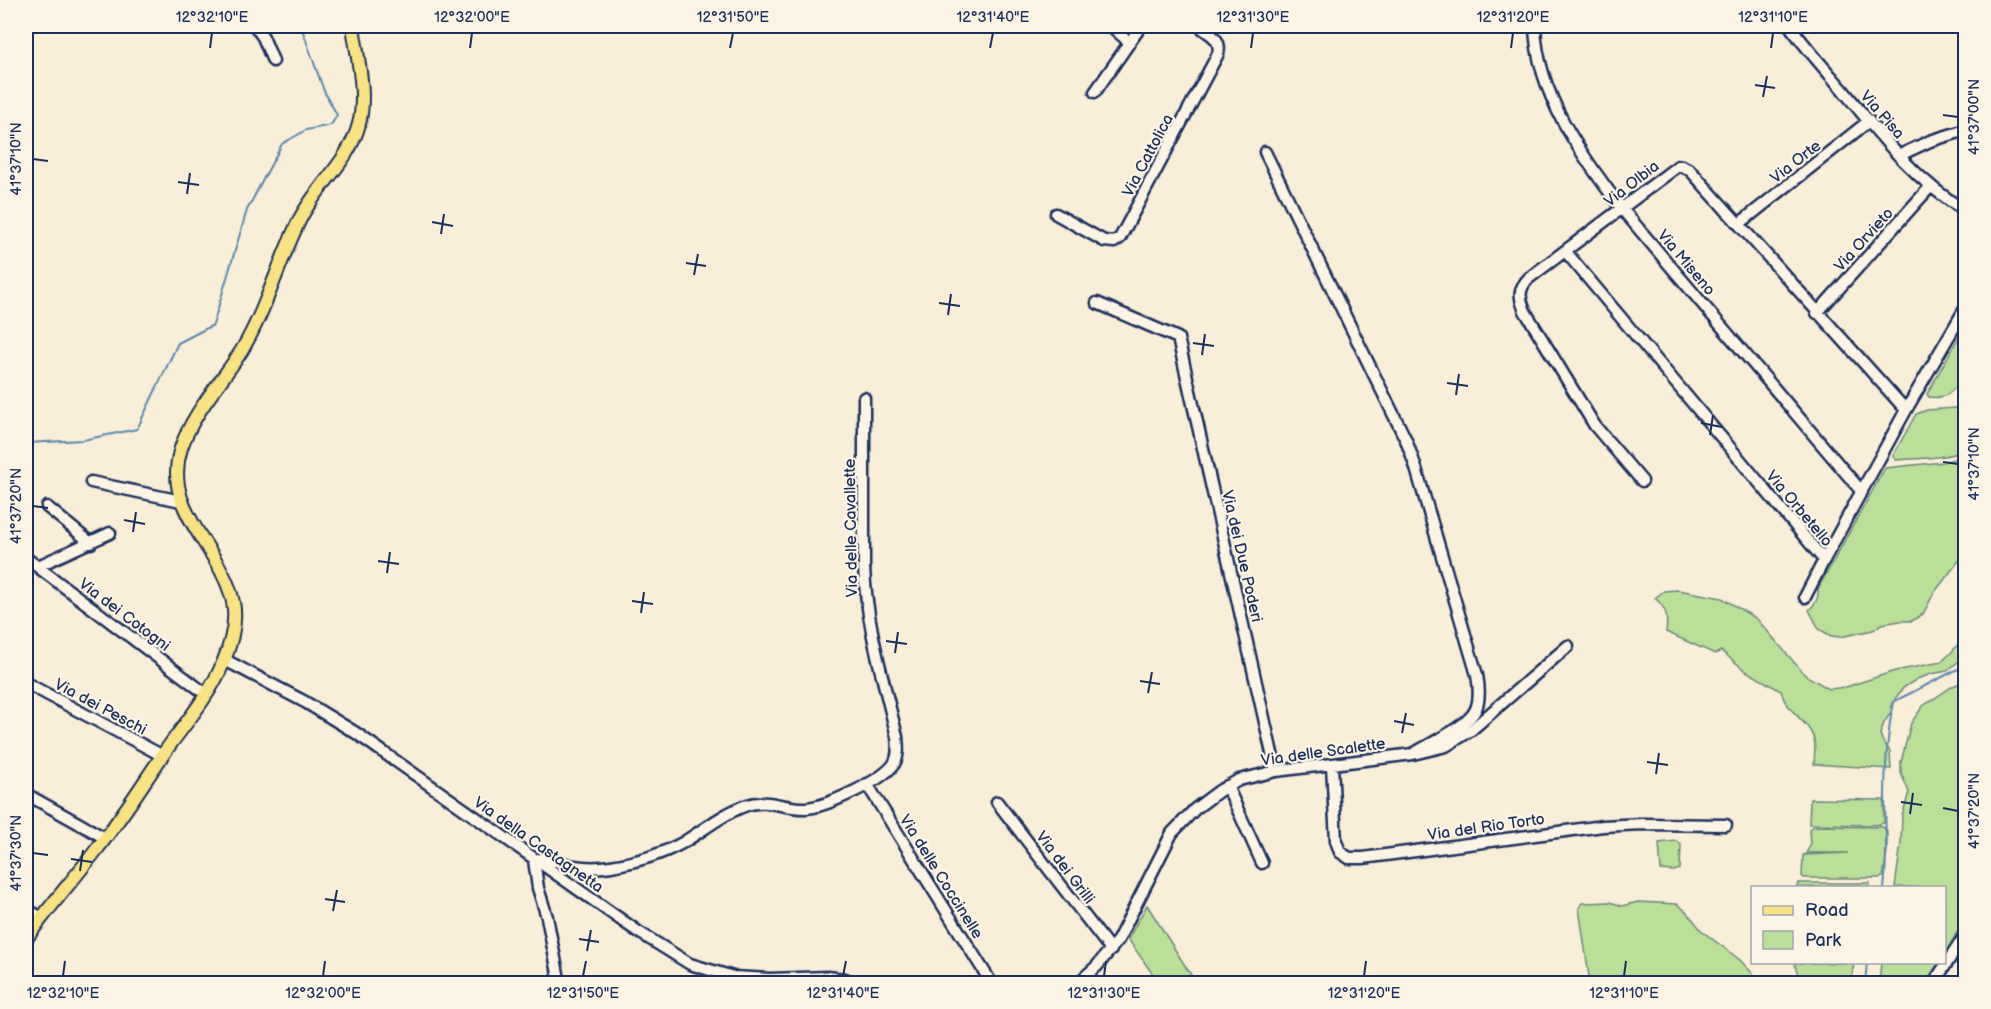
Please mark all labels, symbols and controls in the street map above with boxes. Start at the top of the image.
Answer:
text: 12°32'10"E [176,8,248,27]
text: 12°32'00"E [434,8,510,27]
text: 12°31'50"E [697,8,769,27]
text: 12°31'40"E [957,8,1030,27]
text: 12°31'30"E [1216,8,1290,27]
text: 12°31'20"E [1477,8,1549,27]
text: 12°31'10"E [1738,8,1808,27]
text: 41°37'00"N [1965,79,1984,155]
street label: Via Pisa [1856,87,1908,143]
street label: Via Cattolica [1119,111,1178,200]
text: 41°37'10"N [7,122,26,196]
street label: Via Orte [1767,136,1825,188]
street label: Via Olbia [1601,157,1663,212]
street label: Via Orvieto [1830,204,1898,276]
street label: Via Miseno [1653,226,1719,300]
text: 41°37'10"N [1965,427,1984,501]
street label: Via delle Cavallette [841,458,862,598]
street label: Via Orbetello [1762,467,1836,551]
text: 41°37'20"N [7,468,26,544]
street label: Via dei Due Poderi [1217,489,1266,624]
street label: Via dei Cotogni [75,575,174,656]
street label: Via dei Peschi [51,675,150,740]
street label: Via delle Scalette [1260,734,1387,771]
text: 41°37'20"N [1965,773,1984,849]
street label: Via della Castagnetta [470,793,607,897]
street label: Via del Rio Torto [1426,810,1546,845]
street label: Via delle Coccinelle [895,811,987,943]
text: 41°37'30"N [7,815,26,891]
street label: Via dei Grilli [1031,828,1098,908]
legend [1751,886,1946,964]
text: Road [1805,900,1849,921]
text: Park [1805,930,1841,951]
text: 12°32'10"E [27,984,99,1003]
text: 12°32'00"E [285,984,361,1003]
text: 12°31'50"E [547,984,619,1003]
text: 12°31'40"E [807,984,880,1003]
text: 12°31'30"E [1067,984,1141,1003]
text: 12°31'20"E [1328,984,1400,1003]
text: 12°31'10"E [1589,984,1659,1003]

